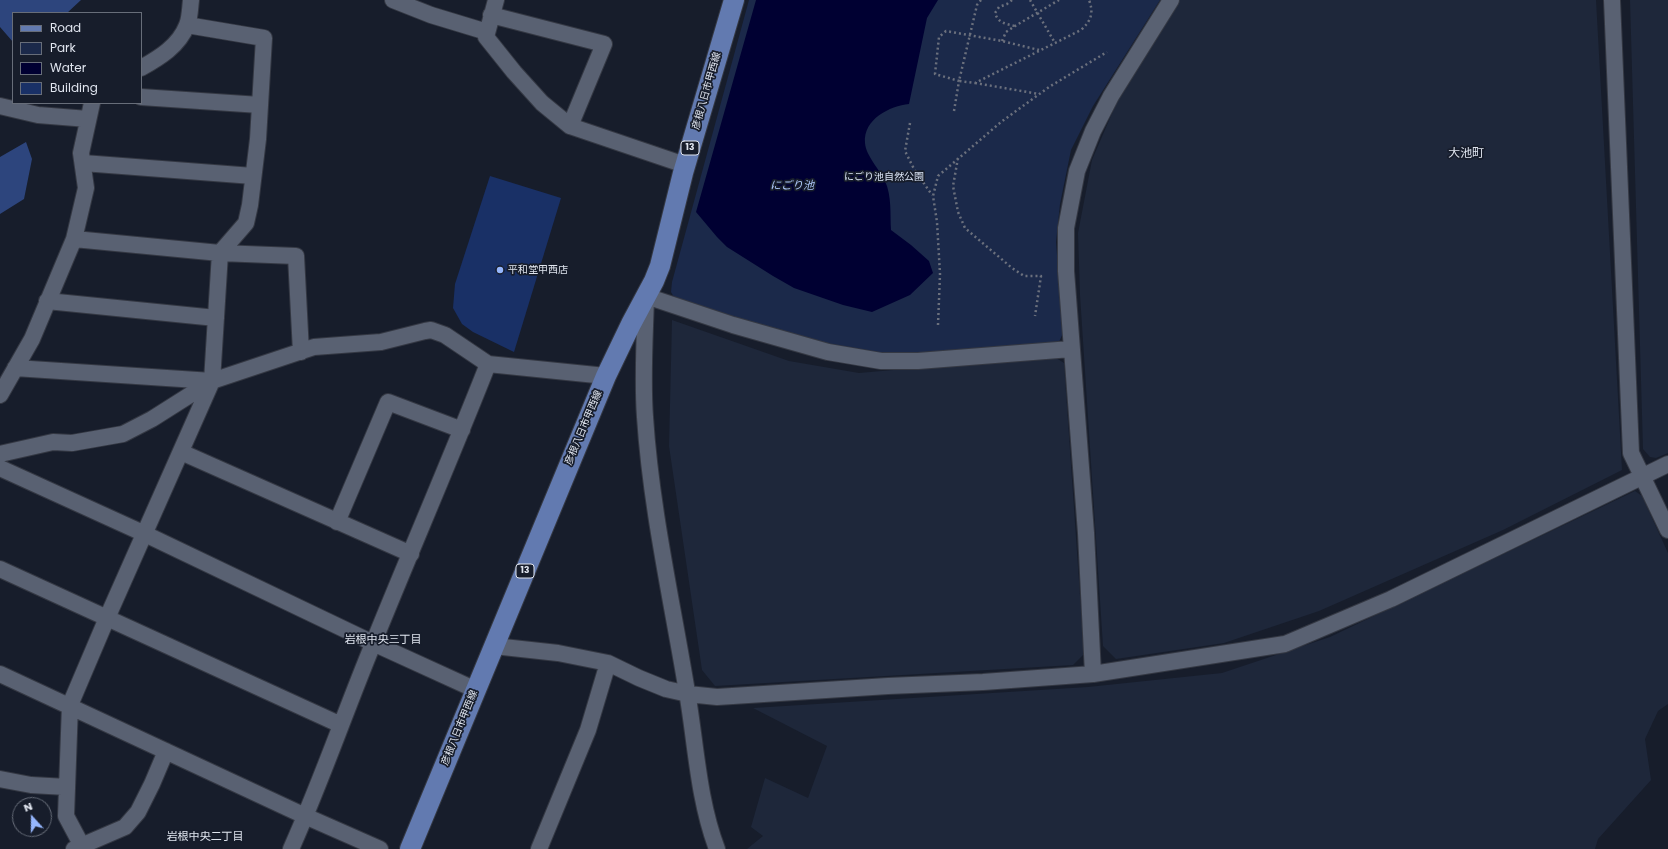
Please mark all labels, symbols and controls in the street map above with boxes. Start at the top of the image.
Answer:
legend [12,12,142,104]
text: Road [50,19,81,36]
text: Park [50,39,76,56]
street label: 彦根八日市甲西線 [690,51,724,131]
text: Water [50,59,86,76]
text: Building [50,79,98,96]
road number: 13 [681,141,699,155]
district label: 大池町 [1448,147,1484,161]
park label: にごり池自然公園 [844,171,924,183]
water label: にごり池 [770,179,814,193]
place label: 平和堂甲西店 [508,264,568,276]
marker: 平和堂甲西店 [495,265,505,275]
street label: 彦根八日市甲西線 [563,389,605,467]
road number: 13 [516,564,534,578]
district label: 岩根中央三丁目 [345,633,421,647]
street label: 彦根八日市甲西線 [439,689,481,767]
north arrow [12,797,52,837]
text: N [21,798,35,816]
district label: 岩根中央二丁目 [167,830,243,844]

